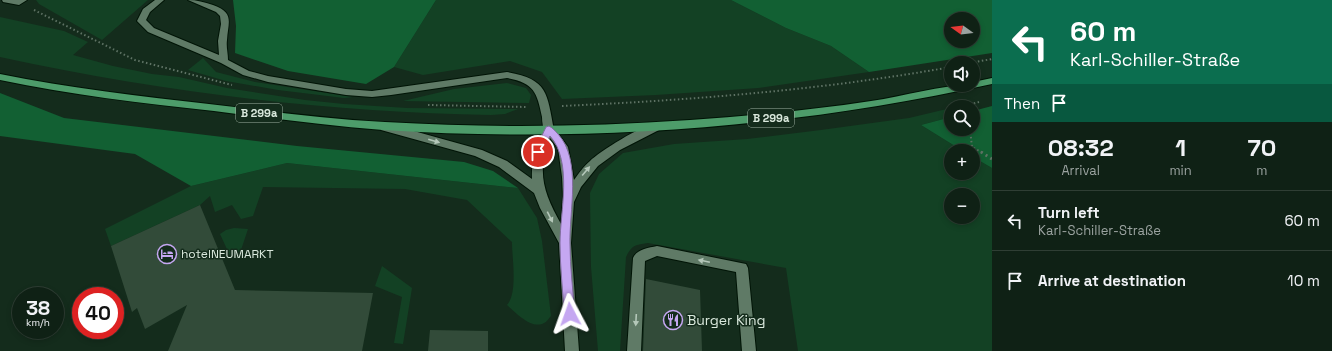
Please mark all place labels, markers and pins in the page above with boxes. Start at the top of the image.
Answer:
pin [521,135,555,169]
hotel icon: hotelNEUMARKT [156,243,178,265]
place label: hotelNEUMARKT [181,246,274,262]
restaurant icon: Burger King [662,309,684,331]
place label: Burger King [687,311,766,329]

